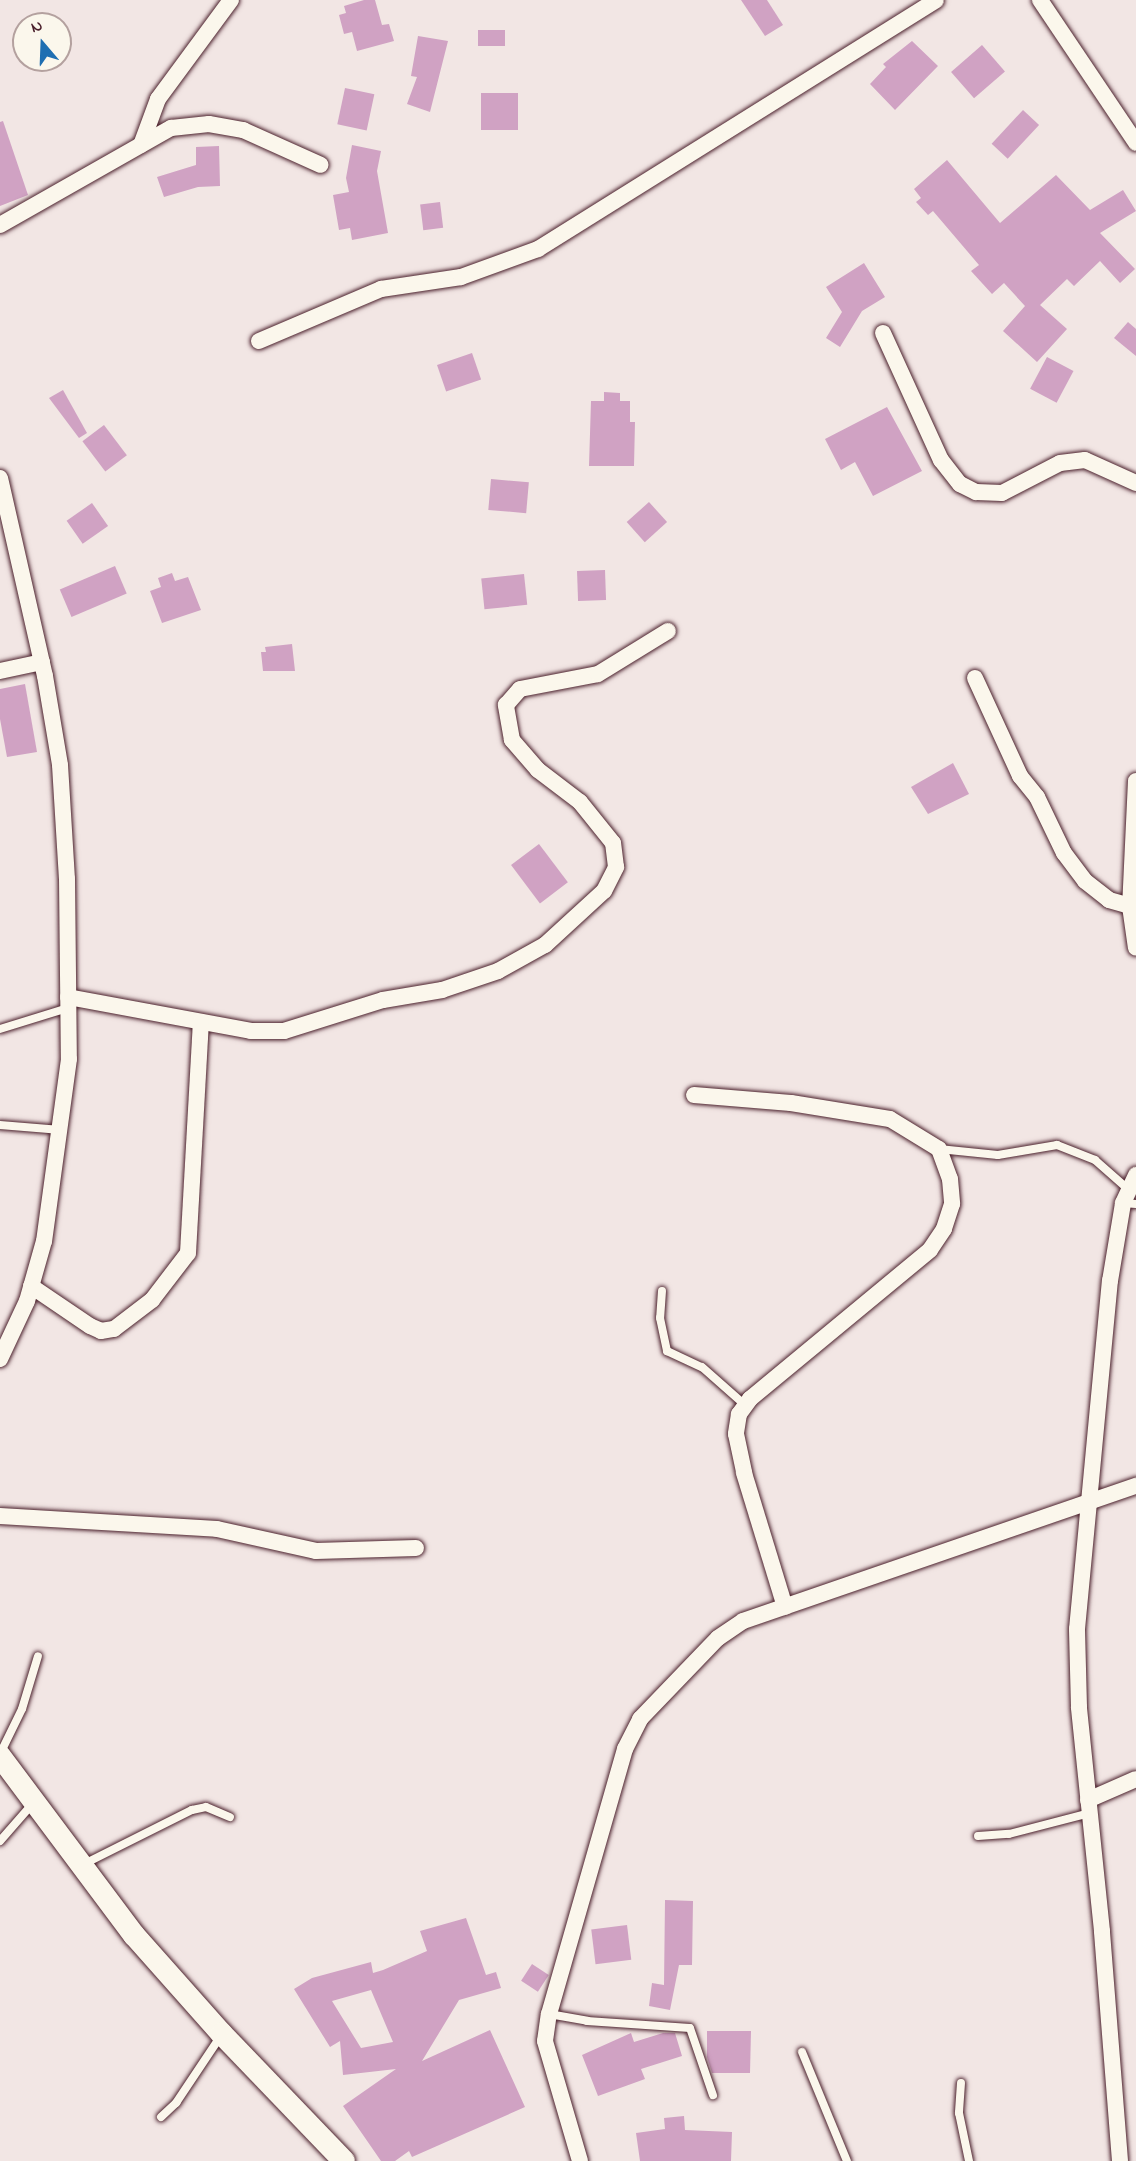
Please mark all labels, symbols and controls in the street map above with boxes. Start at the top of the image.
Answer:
north arrow [12,12,72,72]
text: N [28,14,46,40]

